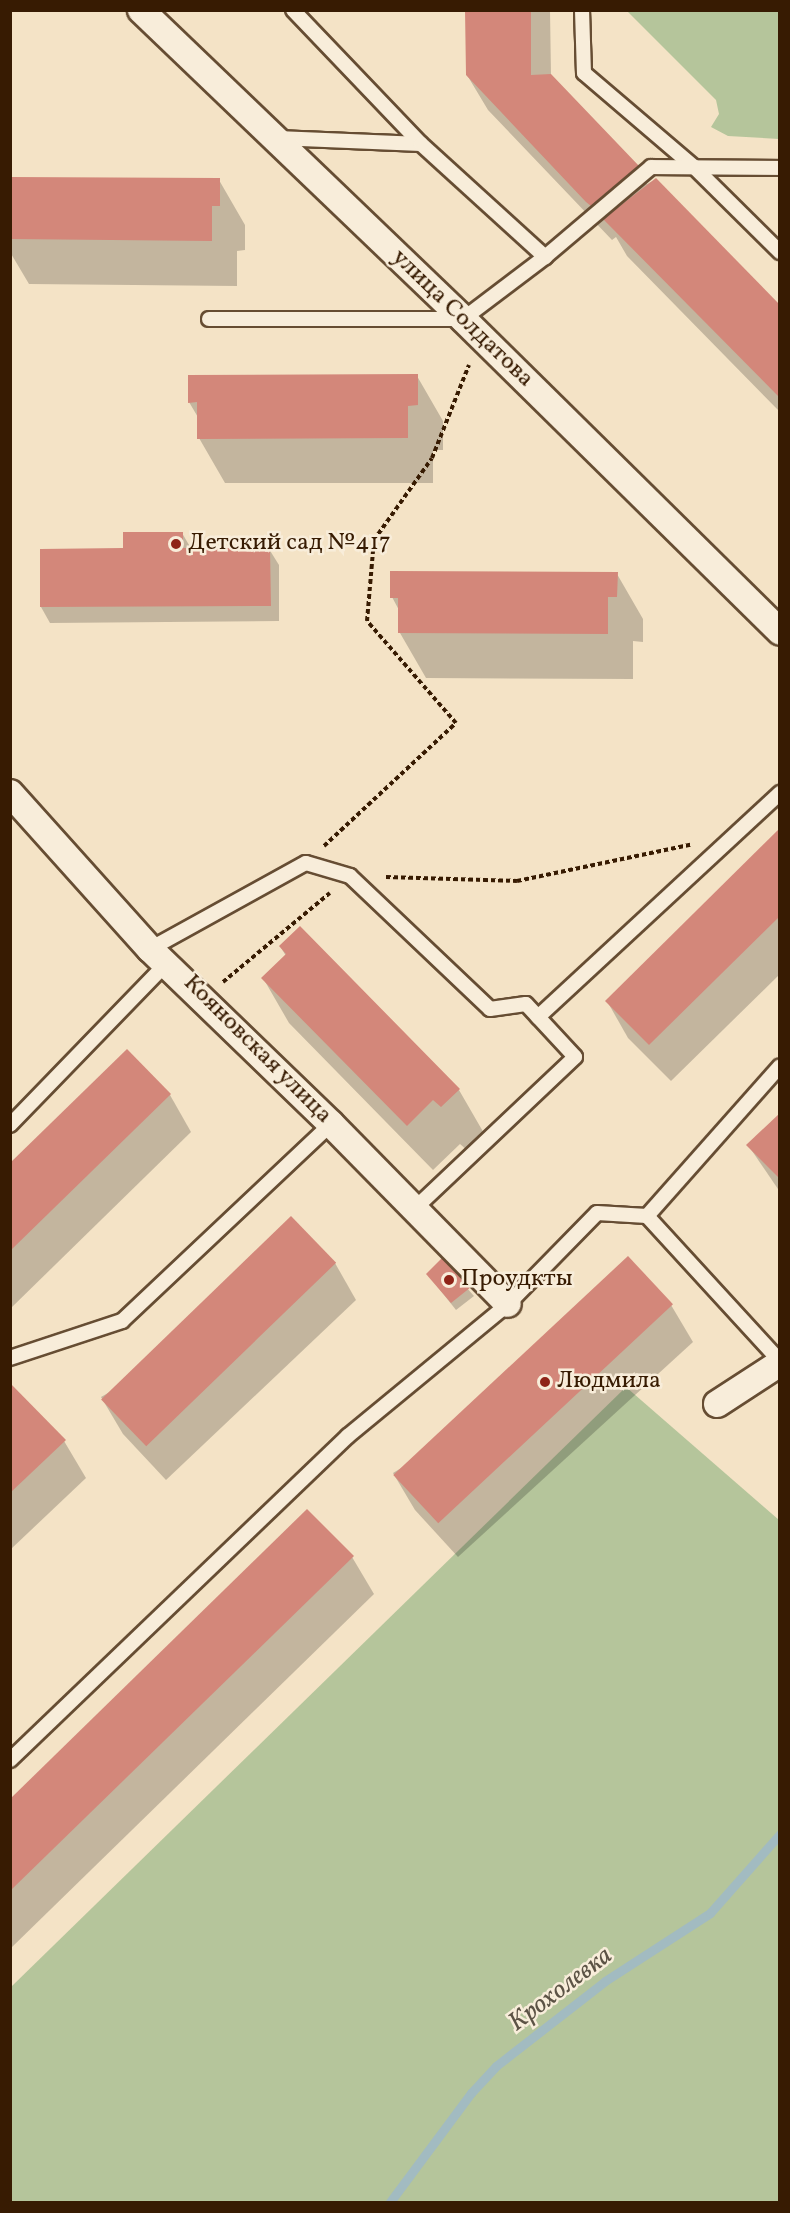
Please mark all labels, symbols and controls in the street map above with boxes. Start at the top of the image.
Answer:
street label: улица Солдатова [385,244,539,394]
place label: Детский сад №417 [188,530,391,558]
marker: Детский сад №417 [169,537,183,551]
street label: Кояновская улица [176,969,338,1131]
place label: Проудкты [461,1266,573,1294]
marker: Проудкты [442,1273,456,1287]
place label: Людмила [557,1368,661,1396]
marker: Людмила [538,1375,552,1389]
water label: Крохолевка [503,1941,619,2039]

